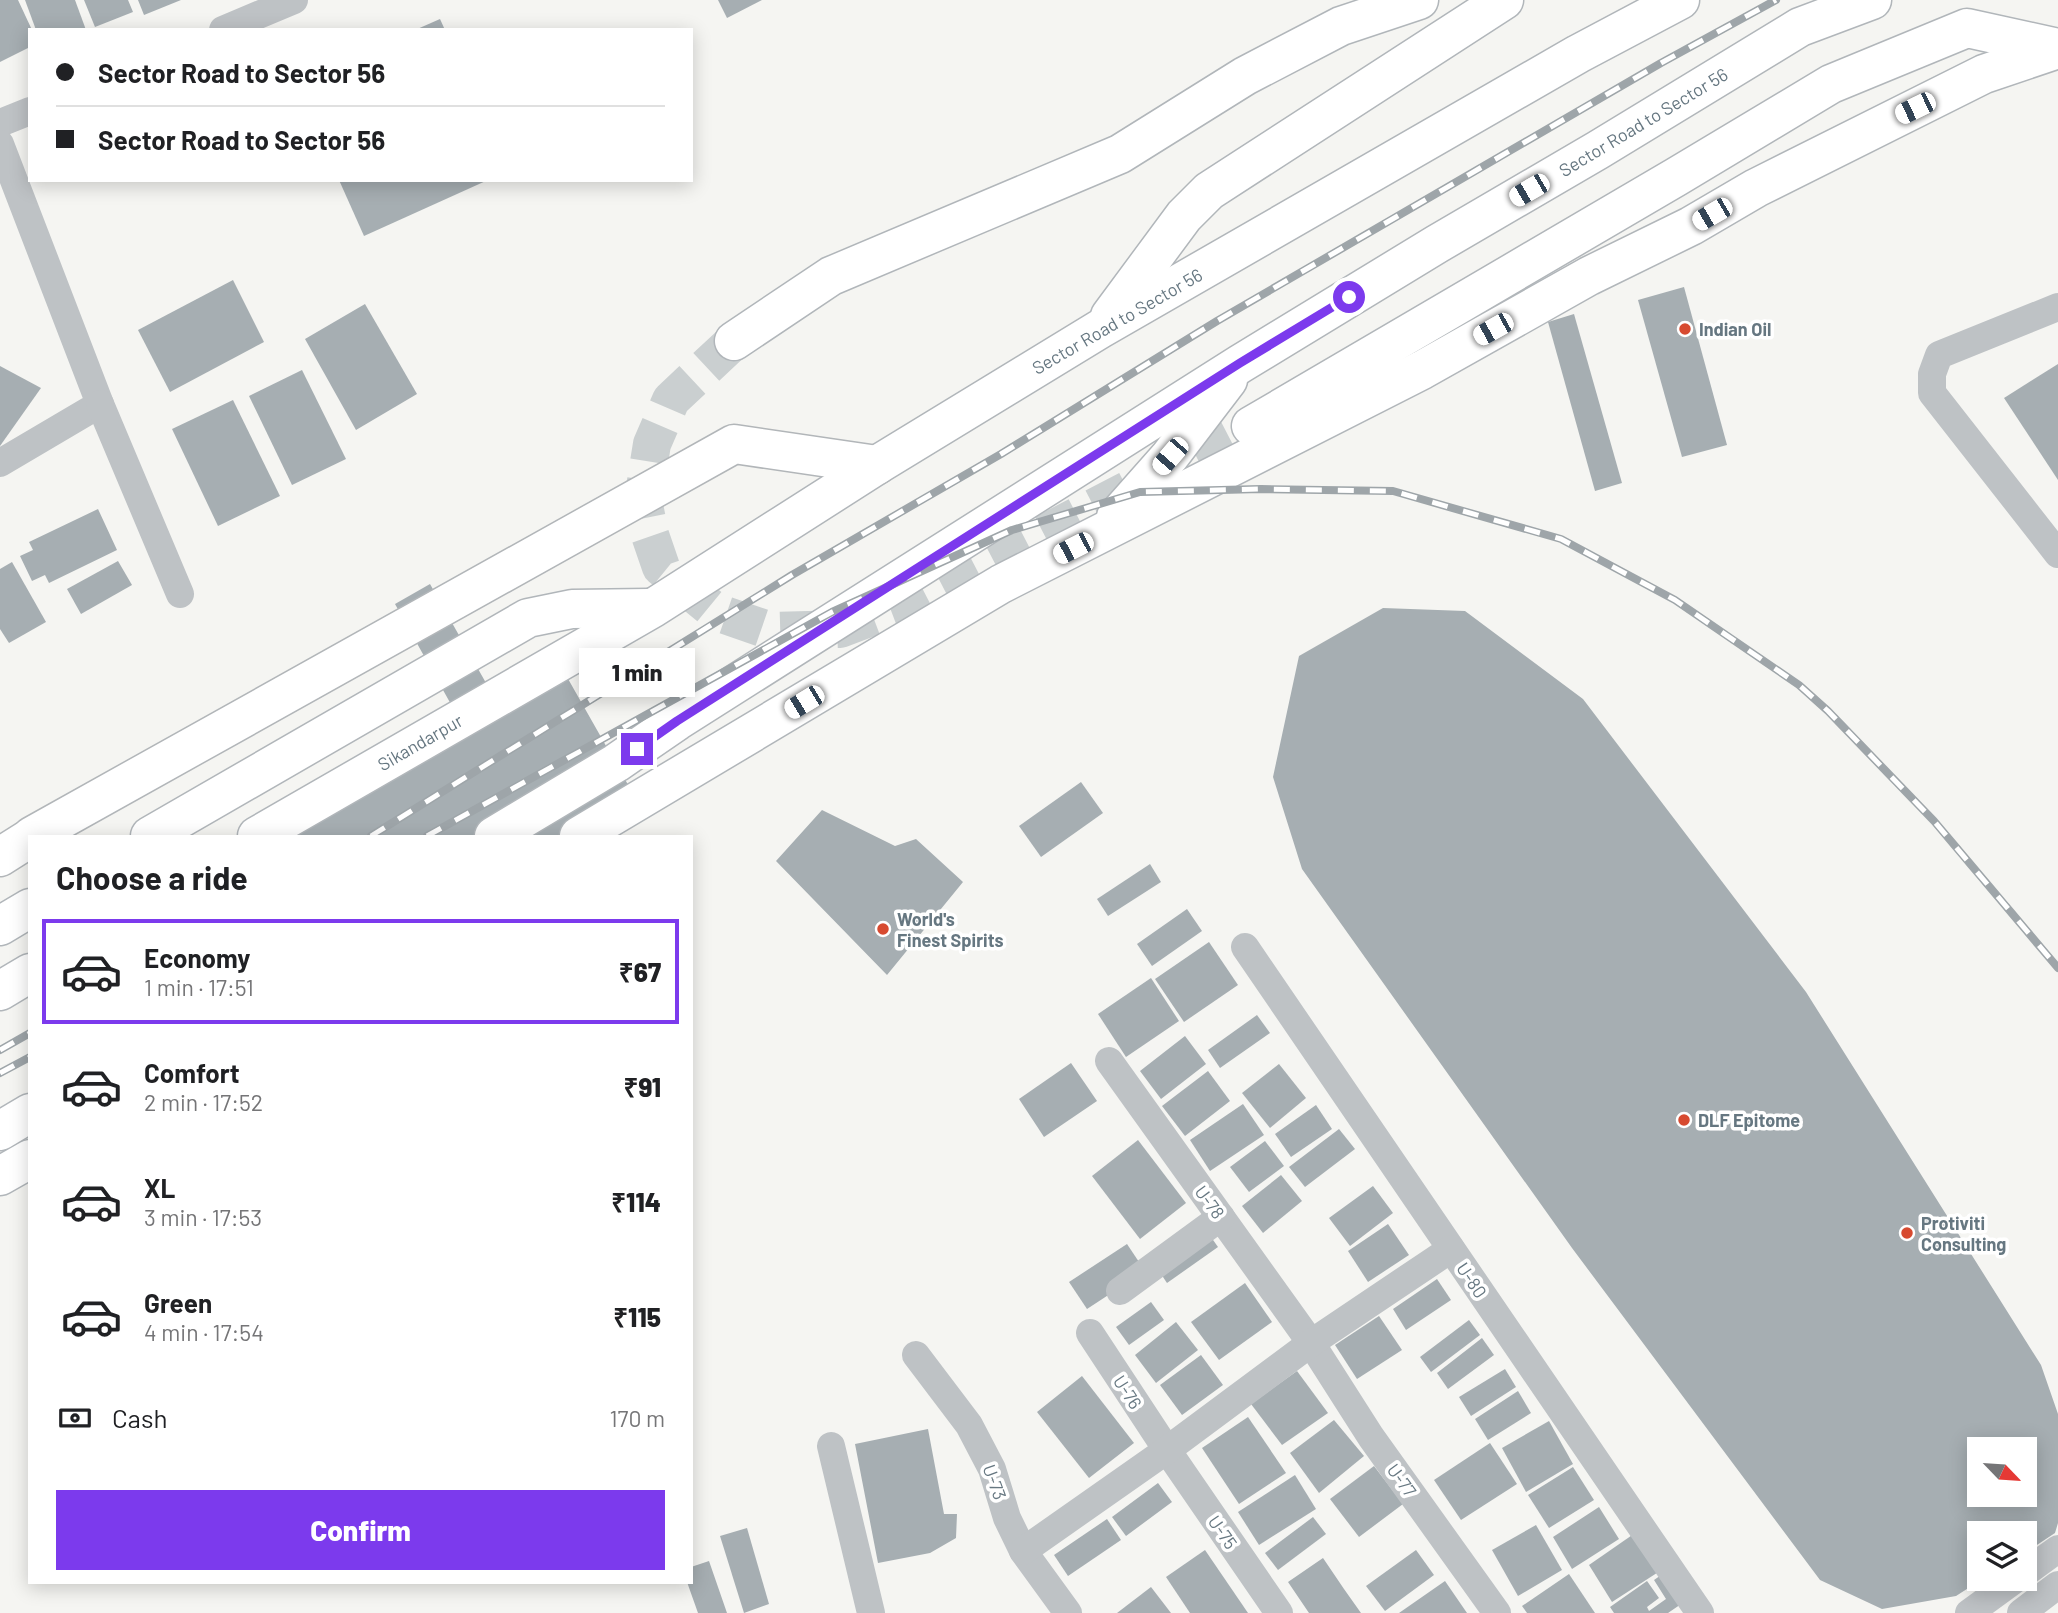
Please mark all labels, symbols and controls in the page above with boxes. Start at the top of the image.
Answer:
text: Sector Road to Sector 56 [98,57,385,88]
street label: Sector Road to Sector 56 [1555,63,1731,181]
car [1892,89,1939,127]
text: Sector Road to Sector 56 [98,124,385,155]
car [1506,170,1553,210]
car [1689,194,1736,234]
street label: Sector Road to Sector 56 [1028,263,1206,379]
route start [1333,281,1365,313]
car [1470,310,1517,348]
place label: Indian Oil [1699,318,1771,340]
marker: Indian Oil [1677,321,1693,337]
car [1149,433,1192,479]
car [1050,529,1097,567]
callout: 1 min [579,648,695,696]
text: 1 min [612,658,662,686]
car [781,682,828,722]
street label: Sikandarpur [374,709,467,775]
route end [621,733,653,765]
text: Choose a ride [56,858,248,896]
place label: World's Finest Spirits [897,908,1004,951]
marker: World's Finest Spirits [875,921,891,937]
icon: car [60,940,123,1003]
text: Economy [144,942,250,973]
text: ₹67 [619,956,661,987]
text: 1 min · 17:51 [144,973,254,1001]
icon: car [60,1055,123,1118]
text: Comfort [144,1057,240,1088]
text: ₹91 [624,1071,661,1102]
text: 2 min · 17:52 [144,1088,263,1116]
place label: DLF Epitome [1698,1109,1800,1131]
marker: DLF Epitome [1676,1112,1692,1128]
icon: car [60,1170,123,1233]
text: XL [144,1172,175,1203]
street label: U-78 [1190,1181,1230,1223]
text: ₹114 [611,1186,661,1217]
text: 3 min · 17:53 [144,1203,262,1231]
place label: Protiviti Consulting [1921,1212,2006,1255]
marker: Protiviti Consulting [1899,1225,1915,1241]
street label: U-80 [1452,1258,1492,1302]
icon: car [60,1285,123,1348]
text: Green [144,1287,212,1318]
text: ₹115 [613,1301,661,1332]
text: 4 min · 17:54 [144,1318,264,1346]
street label: U-76 [1109,1371,1147,1413]
icon: cash [56,1399,94,1437]
text: Cash [112,1402,167,1433]
text: 170 m [609,1404,665,1432]
north arrow [1967,1437,2037,1507]
map controls [1967,1437,2037,1591]
street label: U-77 [1383,1459,1422,1501]
street label: U-73 [979,1461,1011,1503]
button: Confirm [56,1490,665,1570]
street label: U-75 [1204,1511,1242,1553]
button: layers [1967,1521,2037,1591]

